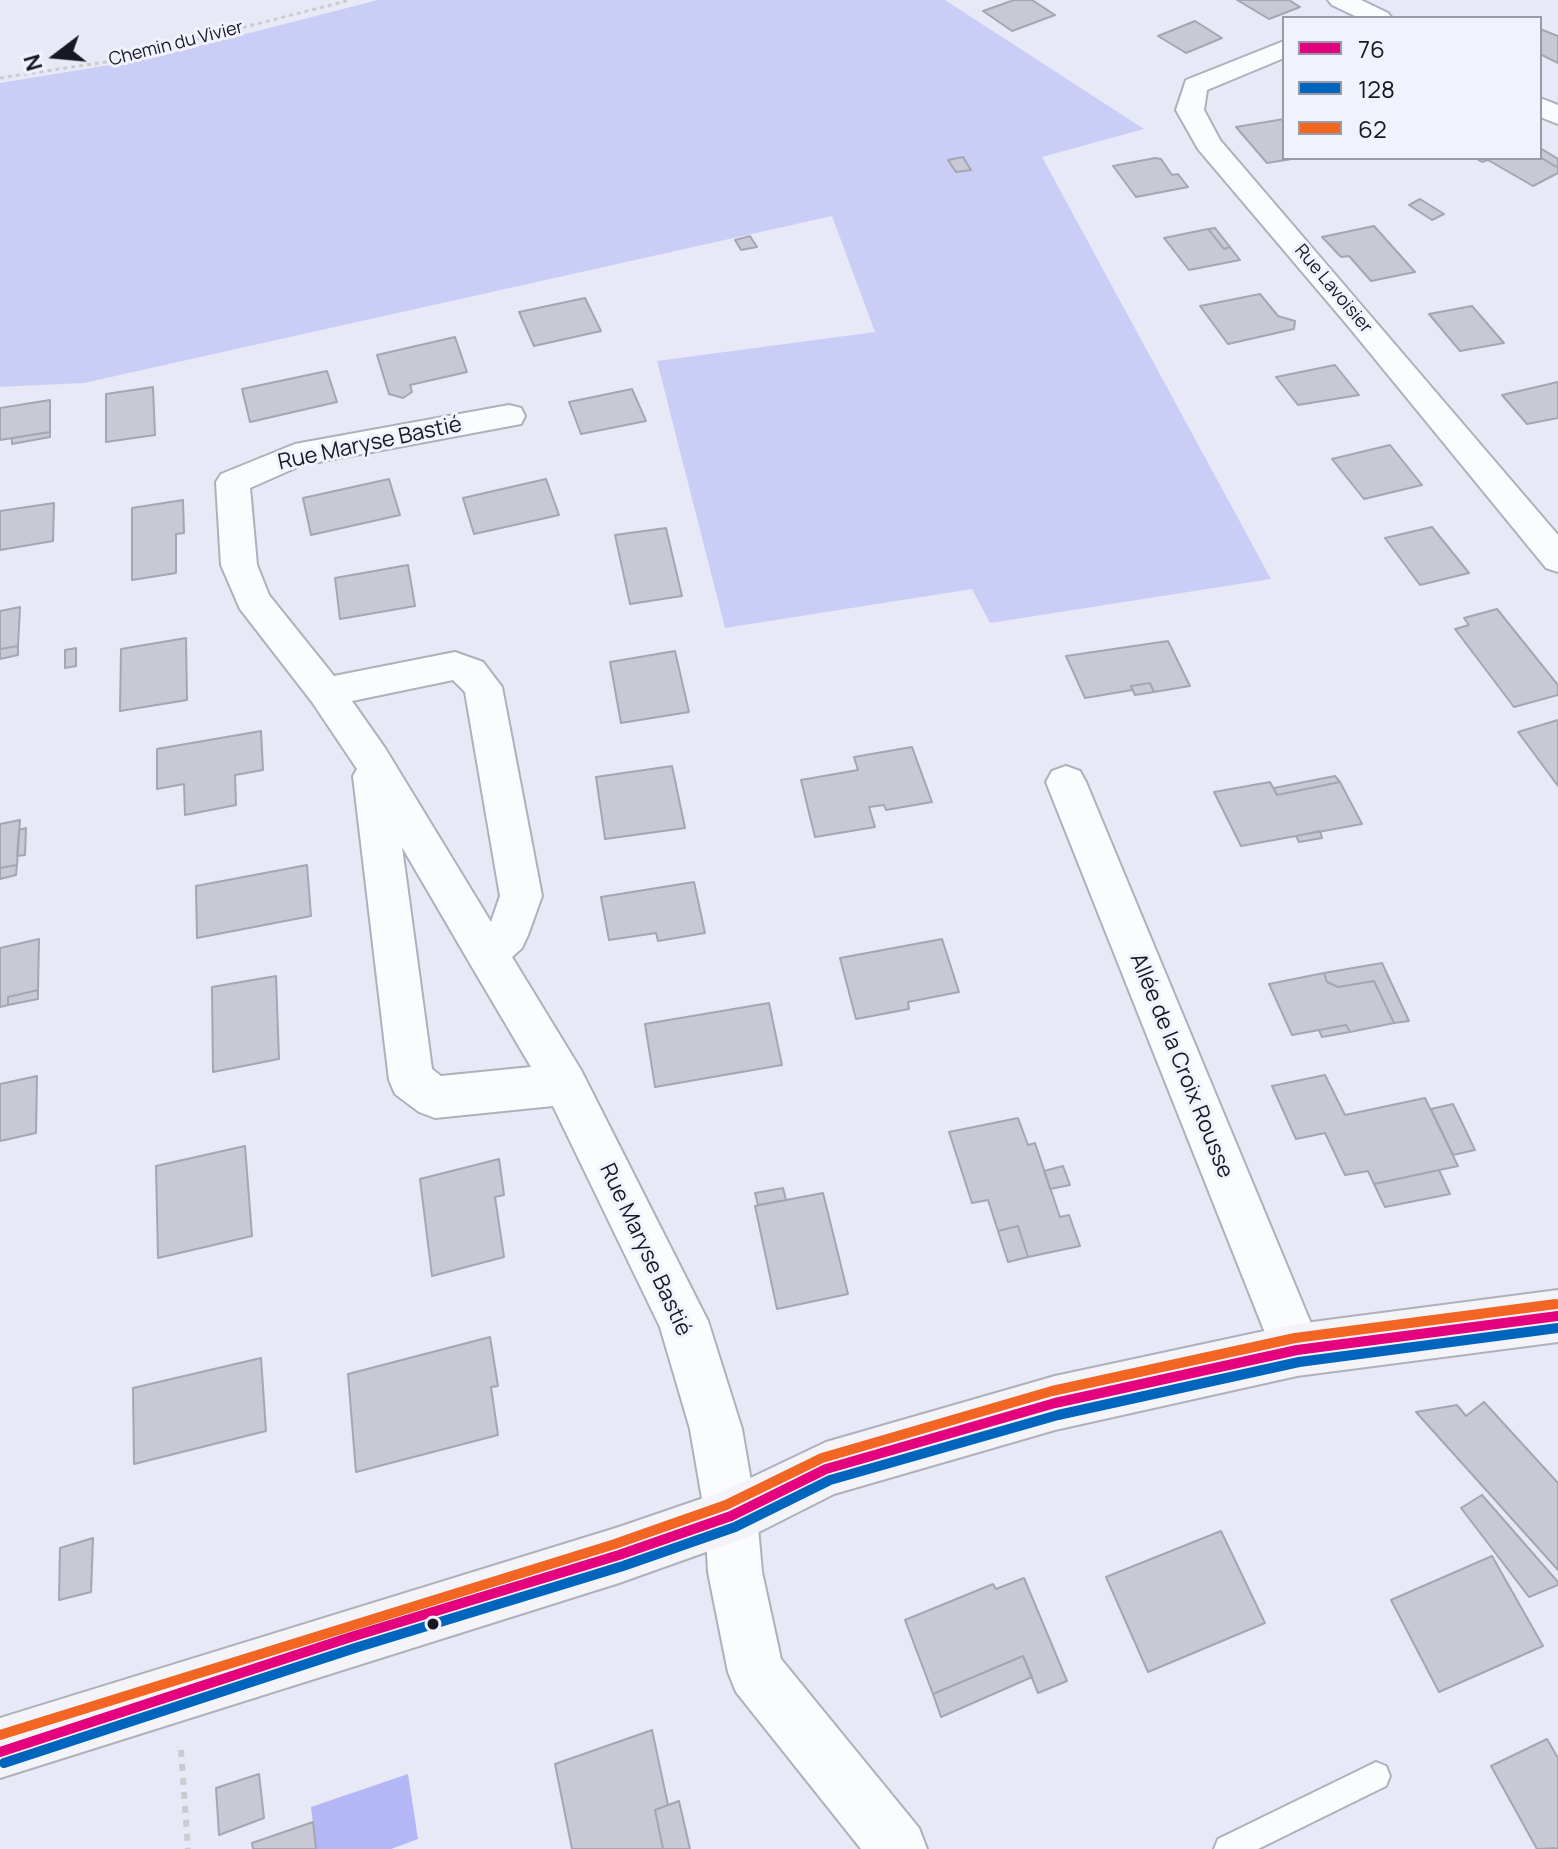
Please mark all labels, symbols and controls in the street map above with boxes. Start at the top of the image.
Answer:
north arrow [16,16,96,96]
legend [1282,16,1542,160]
street label: Chemin du Vivier [107,17,245,71]
text: 76 [1358,32,1385,65]
text: N [16,51,50,74]
text: 128 [1358,72,1395,105]
text: 62 [1358,112,1387,145]
street label: Rue Lavoisier [1290,240,1376,338]
street label: Rue Maryse Bastié [276,412,464,476]
street label: Allée de la Croix Rousse [1124,950,1238,1182]
street label: Rue Maryse Bastié [593,1160,697,1340]
unlabelled marker [425,1616,441,1632]

